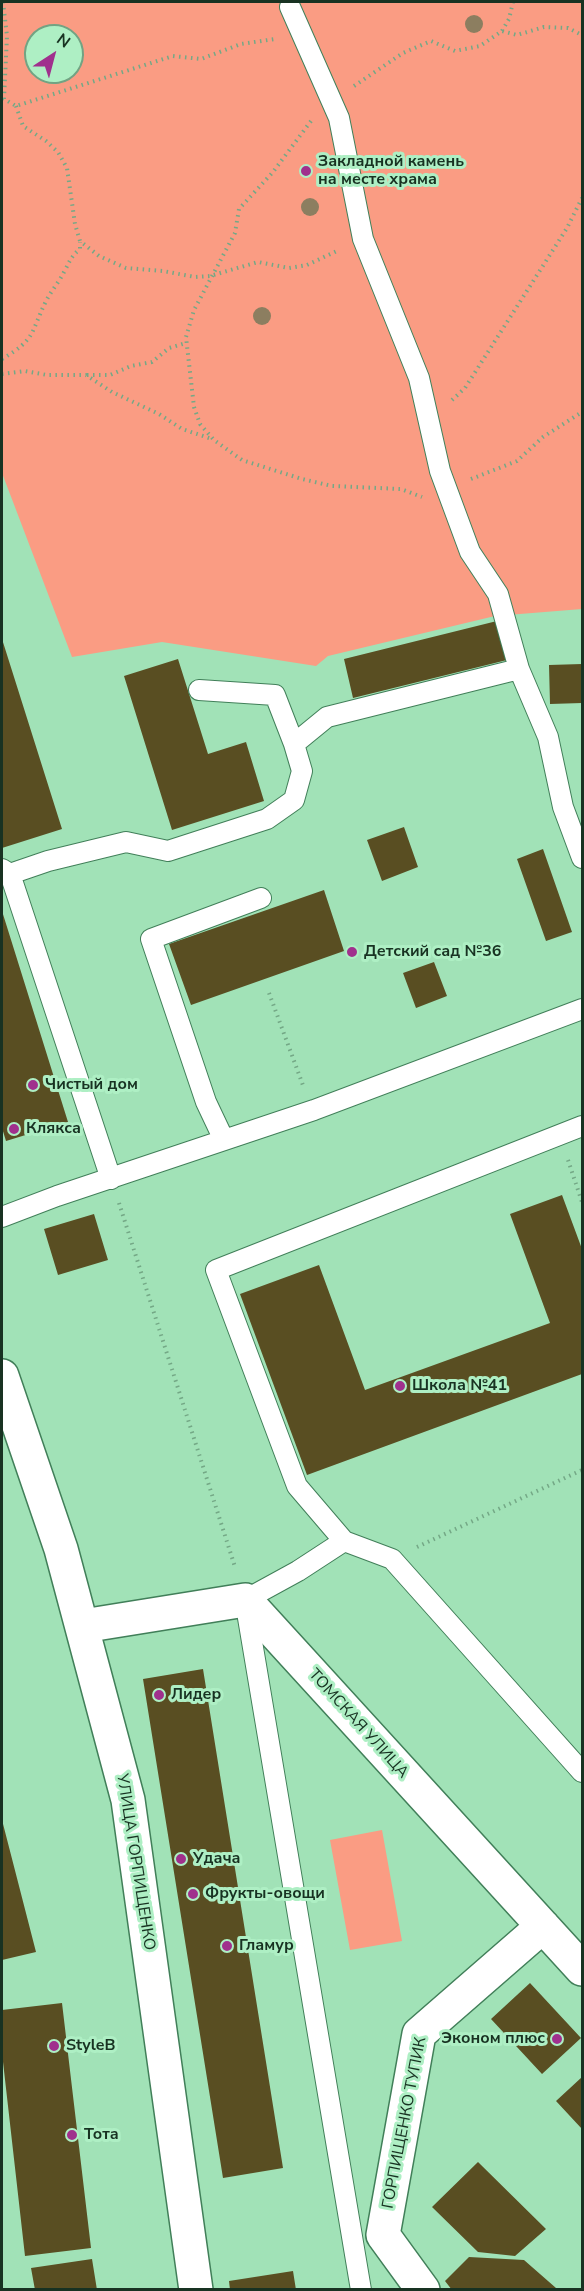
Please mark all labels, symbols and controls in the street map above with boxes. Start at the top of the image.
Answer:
north arrow [24,24,84,84]
text: N [52,29,75,53]
place label: Закладной камень на месте храма [318,152,464,190]
marker: Закладной камень на месте храма [299,164,313,178]
place label: Детский сад №36 [364,942,501,962]
marker: Детский сад №36 [345,945,359,959]
place label: Чистый дом [45,1075,138,1095]
marker: Чистый дом [26,1078,40,1092]
place label: Клякса [26,1119,81,1139]
marker: Клякса [7,1122,21,1136]
place label: Школа №41 [412,1376,507,1396]
marker: Школа №41 [393,1379,407,1393]
street label: ТОМСКАЯ УЛИЦА [304,1665,412,1783]
place label: Лидер [171,1685,221,1705]
marker: Лидер [152,1688,166,1702]
street label: УЛИЦА ГОРПИЩЕНКО [112,1772,158,1952]
place label: Удача [193,1849,241,1869]
marker: Удача [174,1852,188,1866]
place label: Фрукты-овощи [205,1884,325,1904]
marker: Фрукты-овощи [186,1887,200,1901]
place label: Гламур [239,1936,294,1956]
marker: Гламур [220,1939,234,1953]
place label: Эконом плюс [441,2029,545,2049]
marker: Эконом плюс [550,2032,564,2046]
place label: StyleB [66,2036,115,2056]
street label: ГОРПИЩЕНКО ТУПИК [379,2036,431,2210]
marker: StyleB [47,2039,61,2053]
place label: Тота [84,2125,119,2145]
marker: Тота [65,2128,79,2142]

